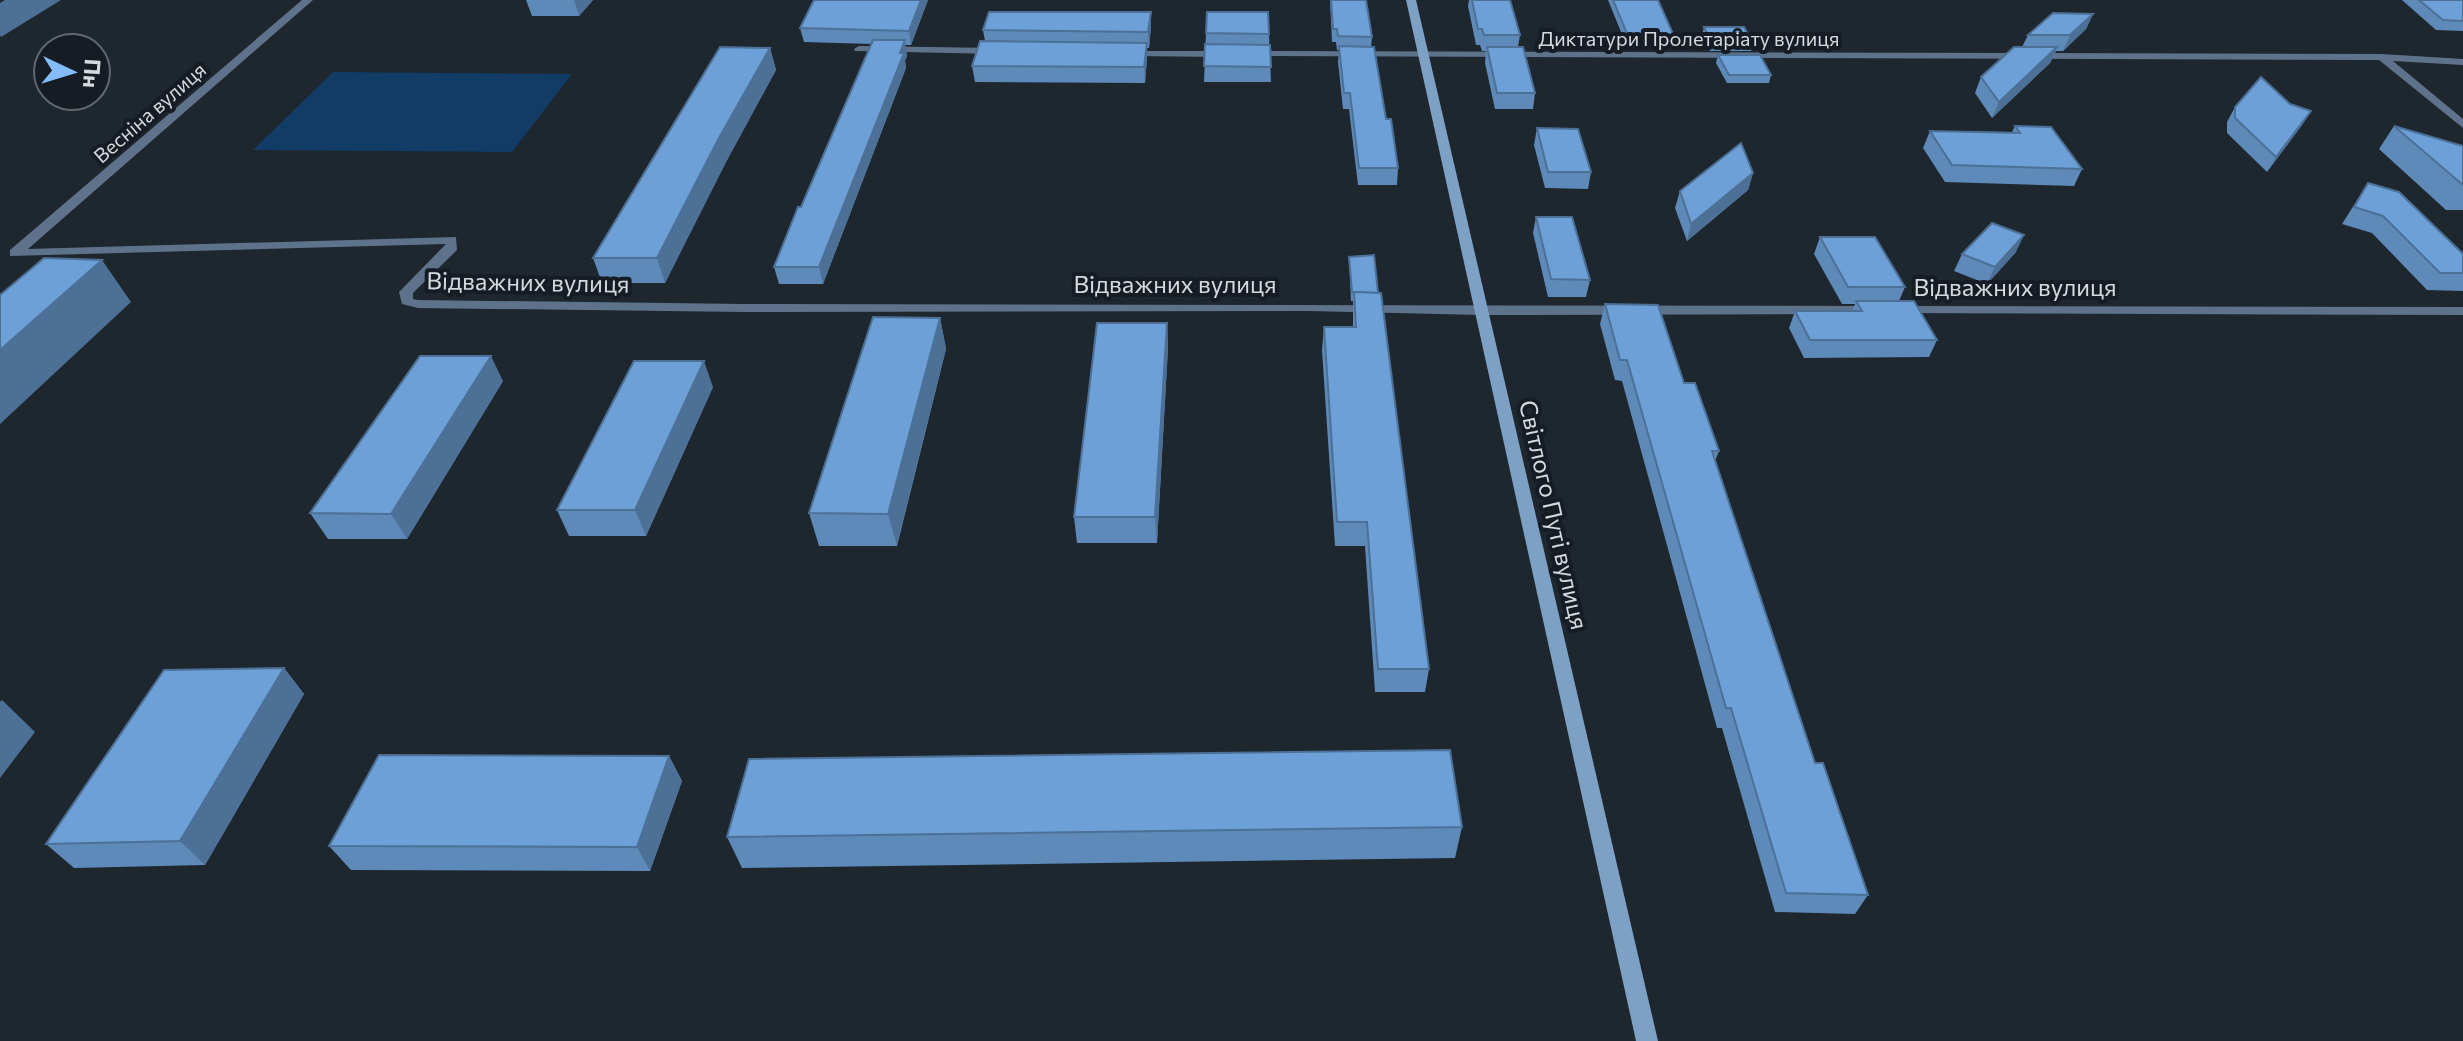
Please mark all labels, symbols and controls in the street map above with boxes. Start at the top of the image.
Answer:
street label: Диктатури Пролетаріату вулиця [1539,26,1839,50]
north arrow [32,32,112,112]
street label: Весніна вулиця [88,57,210,168]
text: Пн [78,58,107,89]
street label: Відважних вулиця [426,265,630,298]
street label: Відважних вулиця [1073,269,1277,298]
street label: Відважних вулиця [1913,272,2117,301]
street label: Світлого Путі вулиця [1514,397,1595,632]

